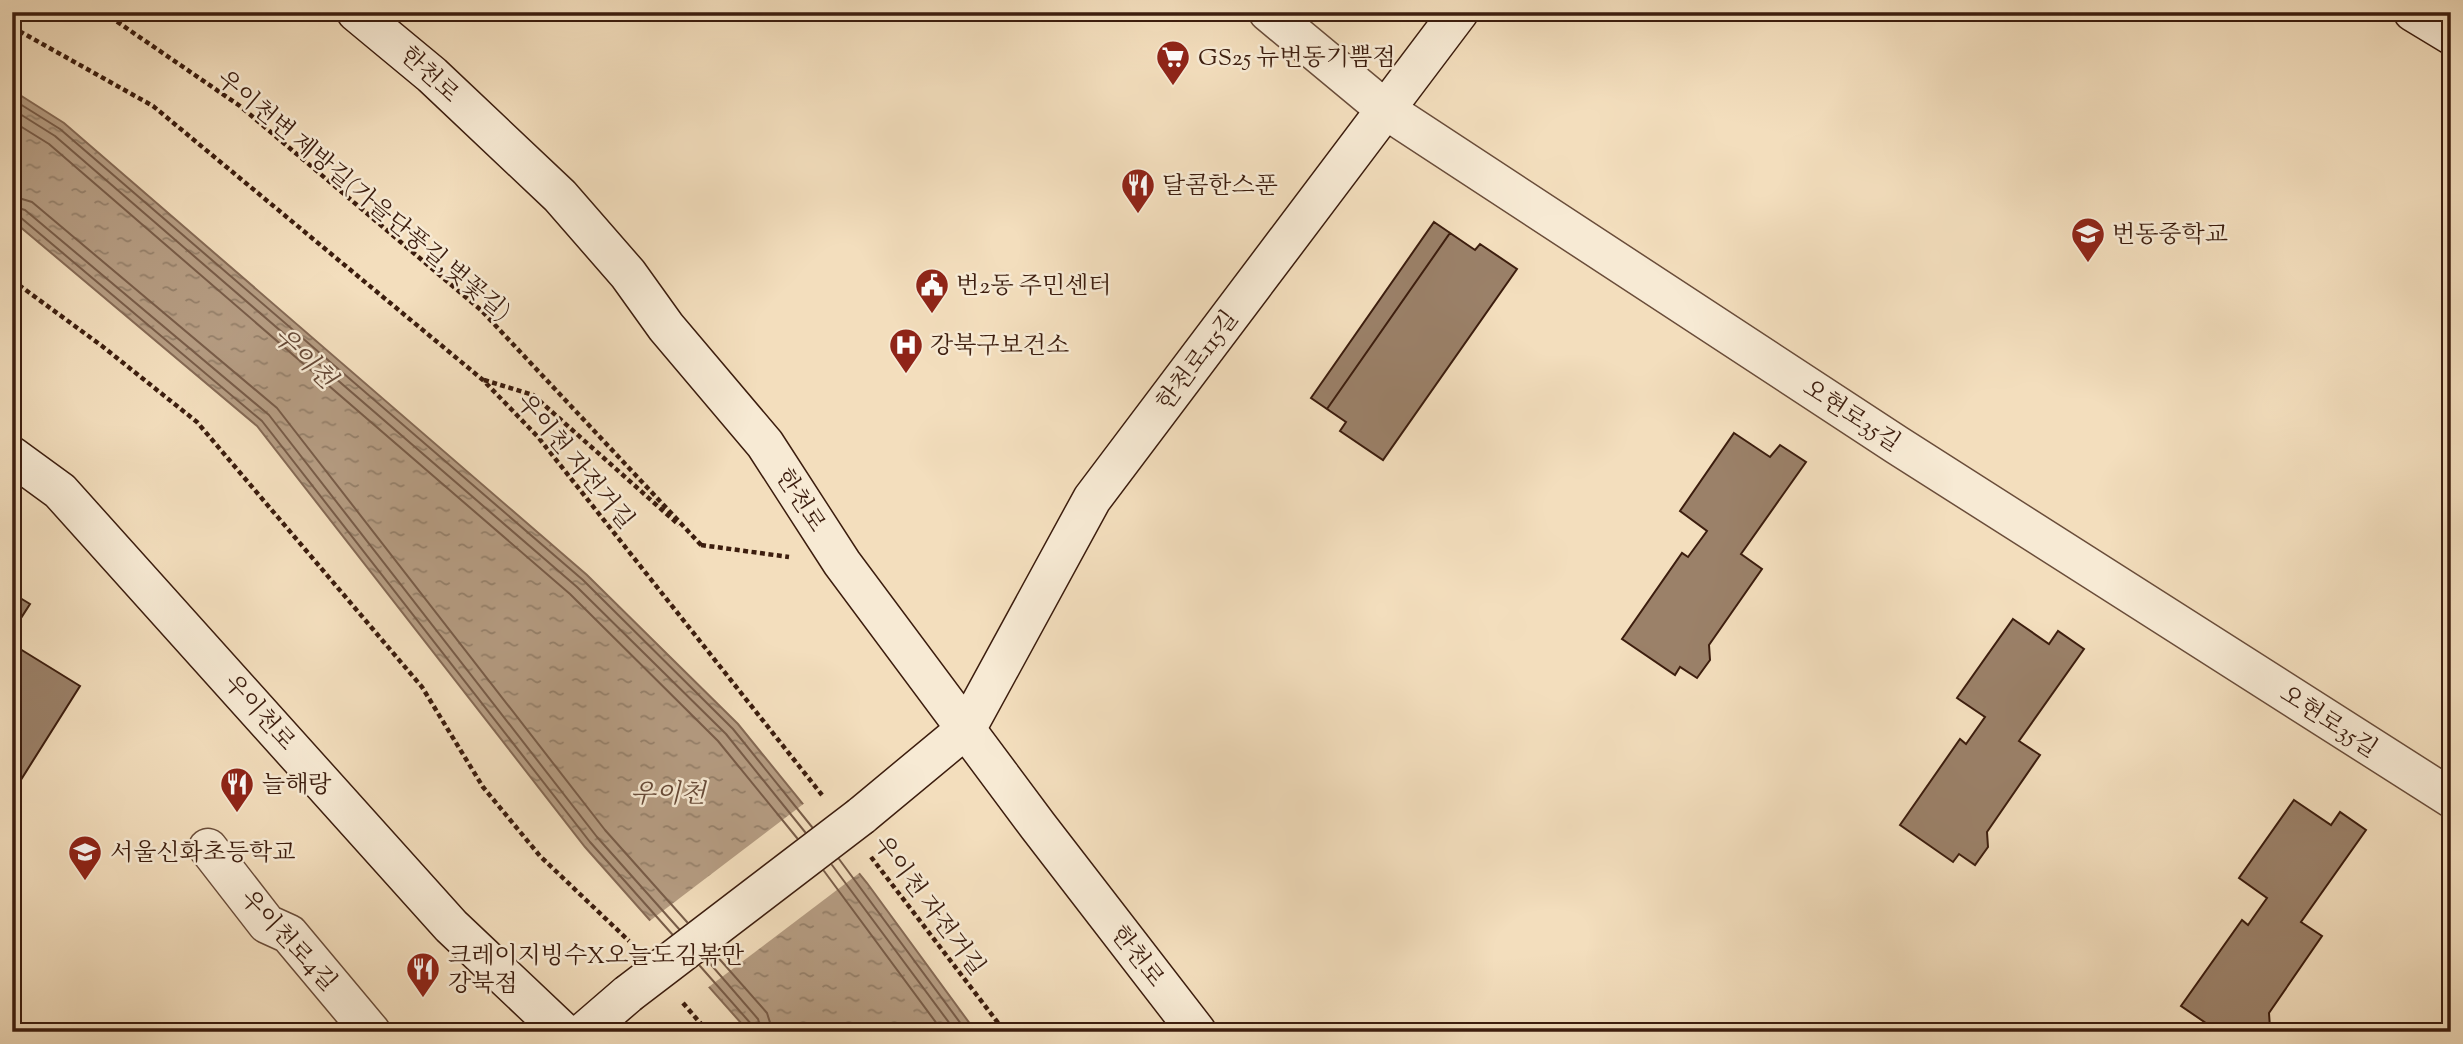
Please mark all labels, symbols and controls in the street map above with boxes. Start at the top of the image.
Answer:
supermarket icon: GS25 뉴번동기쁨점 [1154,38,1192,87]
street label: 한천로 [392,39,466,112]
place label: GS25 뉴번동기쁨점 [1198,42,1395,76]
street label: 우이천변 제방길(가을단풍길,벚꽃길) [208,63,517,330]
restaurant icon: 달콤한스푼 [1119,166,1157,215]
place label: 달콤한스푼 [1162,170,1278,204]
school or university icon: 번동중학교 [2069,215,2107,264]
place label: 번동중학교 [2112,219,2228,253]
public building icon: 번2동 주민센터 [913,266,951,315]
place label: 번2동 주민센터 [956,270,1111,304]
street label: 한천로115길 [1150,304,1247,418]
water label: 우이천 [263,319,345,400]
hospital icon: 강북구보건소 [887,326,925,375]
place label: 강북구보건소 [930,330,1069,364]
street label: 오현로35길 [1795,372,1907,461]
street label: 우이천 자전거길 [508,387,641,537]
street label: 한천로 [766,463,833,540]
street label: 우이천로 [215,667,302,759]
street label: 오현로35길 [2272,678,2384,767]
restaurant icon: 늘해랑 [218,765,256,814]
place label: 늘해랑 [262,769,332,803]
water label: 우이천 [630,777,708,814]
street label: 우이천 자전거길 [864,829,992,983]
school or university icon: 서울신화초등학교 [66,833,104,882]
place label: 서울신화초등학교 [110,837,295,871]
street label: 우이천로4길 [231,883,344,1000]
street label: 한천로 [1102,919,1171,995]
place label: 크레이지빙수X오늘도김볶만 강북점 [448,940,744,1002]
restaurant icon: 크레이지빙수X오늘도김볶만 강북점 [404,950,442,999]

